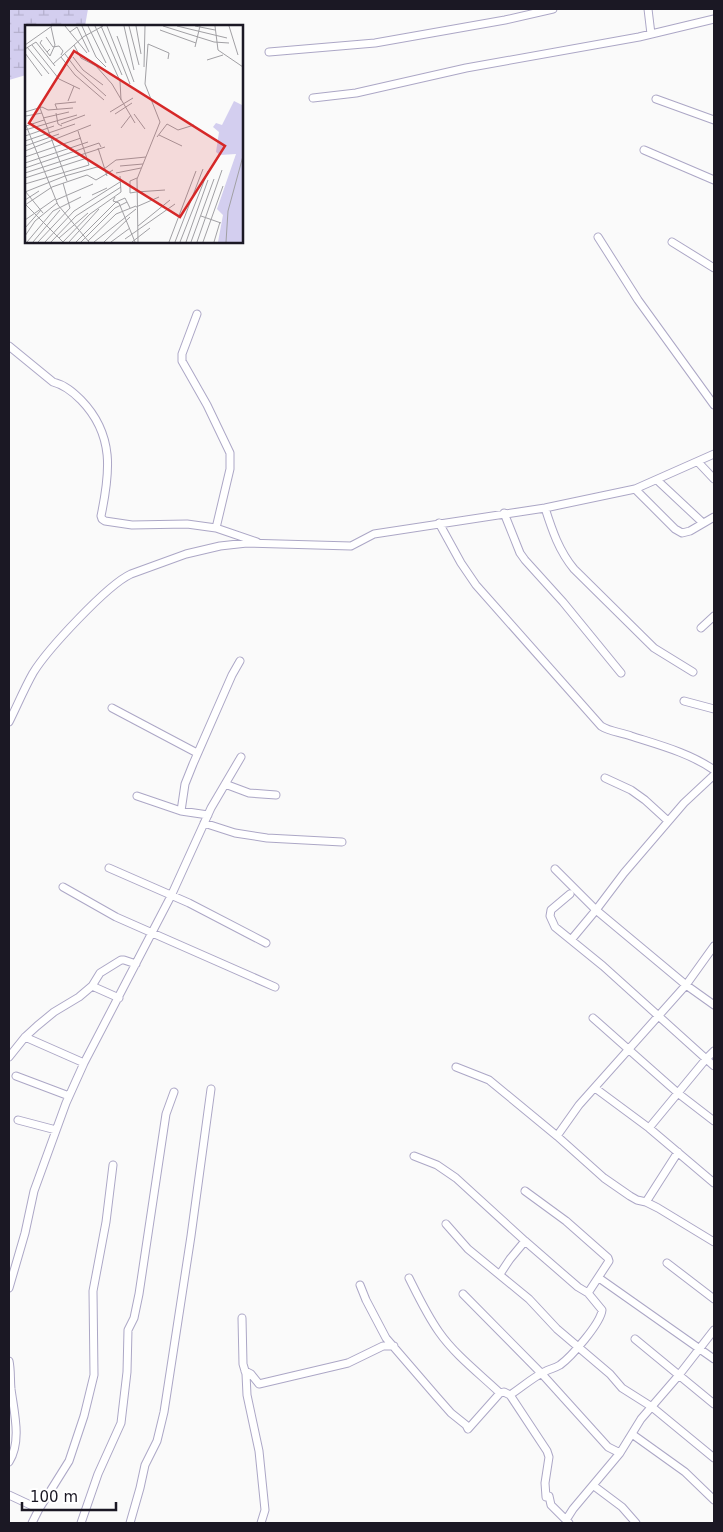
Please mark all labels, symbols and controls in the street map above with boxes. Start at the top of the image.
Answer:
inset map [25,25,242,242]
scale bar [22,1480,116,1512]
text: 100 m [30,1488,78,1506]

